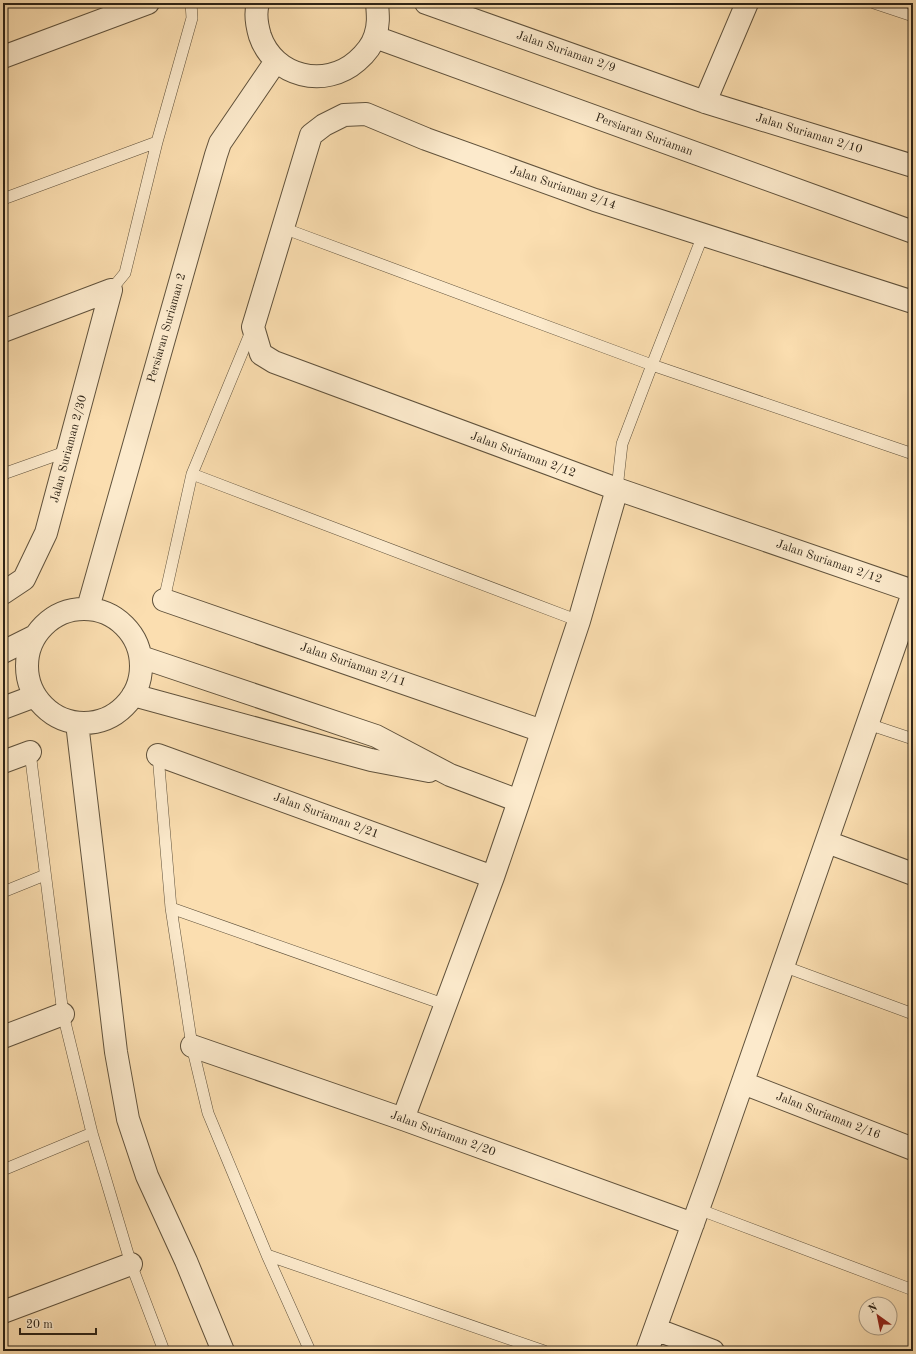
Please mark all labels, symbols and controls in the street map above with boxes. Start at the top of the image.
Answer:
street label: Jalan Suriaman 2/9 [515,29,617,75]
street label: Persiaran Suriaman [594,112,695,158]
street label: Jalan Suriaman 2/10 [754,112,864,156]
street label: Jalan Suriaman 2/14 [509,164,617,212]
street label: Persiaran Suriaman 2 [146,272,188,384]
street label: Jalan Suriaman 2/30 [49,394,89,504]
street label: Jalan Suriaman 2/12 [469,430,577,480]
street label: Jalan Suriaman 2/12 [775,538,883,586]
street label: Jalan Suriaman 2/11 [299,641,407,689]
street label: Jalan Suriaman 2/21 [272,791,380,841]
street label: Jalan Suriaman 2/16 [774,1091,882,1141]
street label: Jalan Suriaman 2/20 [389,1109,497,1159]
north arrow [858,1296,898,1336]
text: N [867,1302,880,1316]
scale bar [20,1310,96,1336]
text: 20 m [26,1319,53,1331]

